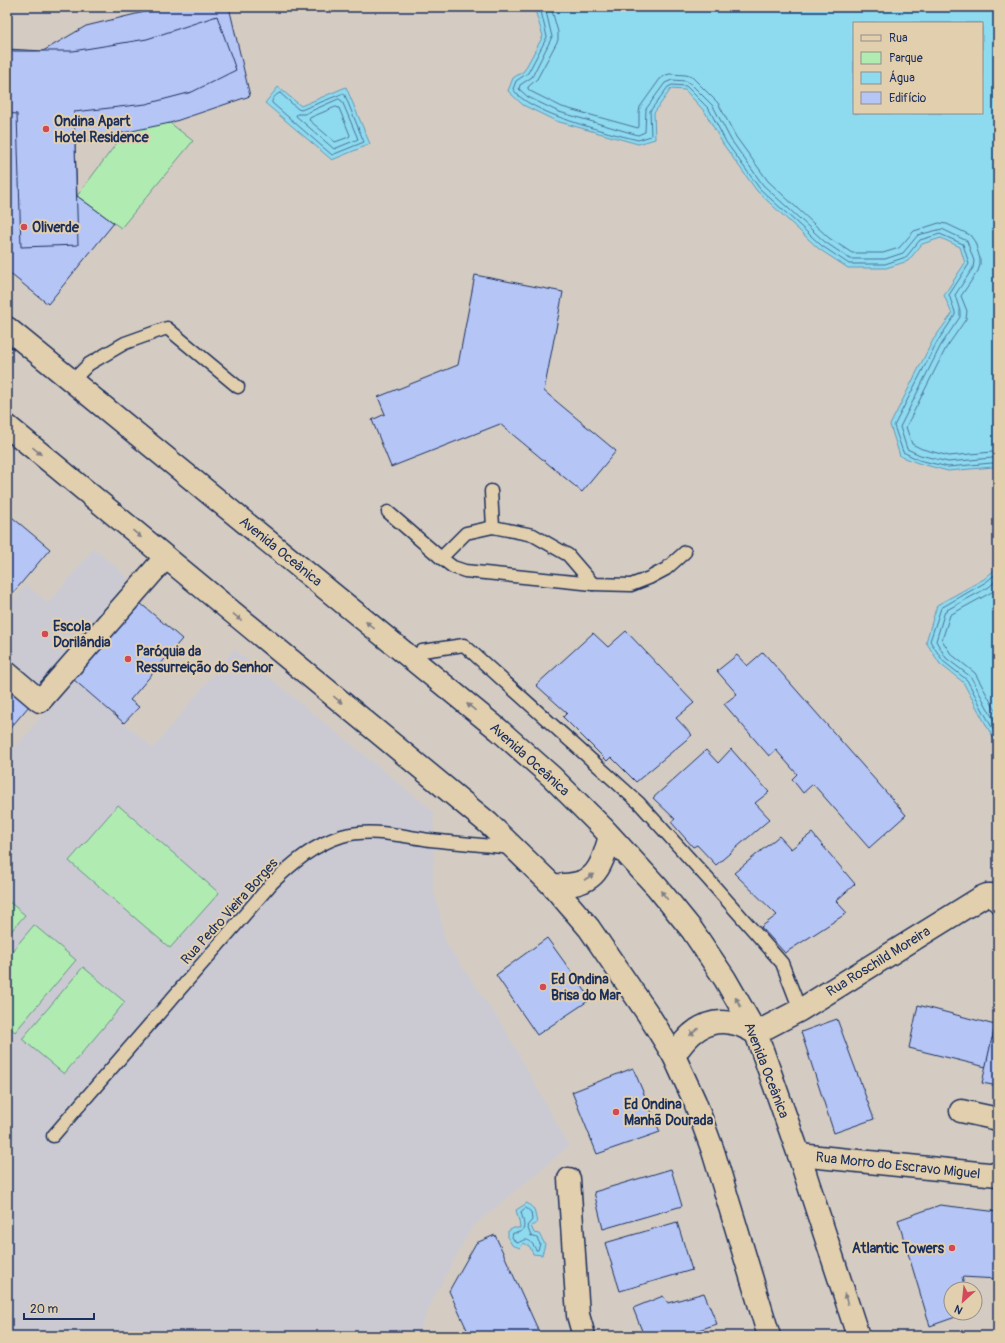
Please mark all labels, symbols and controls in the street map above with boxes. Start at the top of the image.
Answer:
legend [853,22,983,114]
text: Rua [889,31,908,46]
text: Parque [889,51,923,66]
text: Água [889,70,915,86]
text: Edifício [889,91,927,106]
place label: Ondina Apart Hotel Residence [54,113,150,146]
marker: Ondina Apart Hotel Residence [41,124,51,134]
place label: Oliverde [32,219,80,236]
marker: Oliverde [19,222,29,232]
one-way arrow [32,447,42,456]
street label: Avenida Oceânica [236,513,325,590]
one-way arrow [132,530,142,539]
one-way arrow [232,613,243,621]
place label: Escola Dorilândia [53,618,111,651]
one-way arrow [365,620,376,629]
marker: Escola Dorilândia [40,629,50,639]
place label: Paróquia da Ressurreição do Senhor [136,643,274,676]
marker: Paróquia da Ressurreição do Senhor [123,654,133,664]
one-way arrow [333,695,343,704]
one-way arrow [466,702,476,711]
street label: Avenida Oceânica [486,719,573,800]
street label: Rua Pedro Vieira Borges [177,854,282,968]
one-way arrow [583,874,595,881]
one-way arrow [659,890,668,901]
street label: Rua Roschild Moreira [823,923,933,1000]
place label: Ed Ondina Brisa do Mar [551,971,622,1004]
marker: Ed Ondina Brisa do Mar [538,982,548,992]
one-way arrow [735,996,742,1007]
street label: Avenida Oceânica [740,1020,793,1121]
one-way arrow [689,1028,699,1037]
place label: Ed Ondina Manhã Dourada [624,1096,714,1129]
marker: Ed Ondina Manhã Dourada [611,1107,621,1117]
street label: Rua Morro do Escravo Miguel [815,1148,981,1183]
place label: Atlantic Towers [852,1240,945,1257]
marker: Atlantic Towers [947,1243,957,1253]
north arrow [943,1281,983,1321]
one-way arrow [843,1293,849,1305]
scale bar [24,1295,94,1321]
text: 20 m [30,1302,59,1317]
text: N [952,1302,965,1317]

